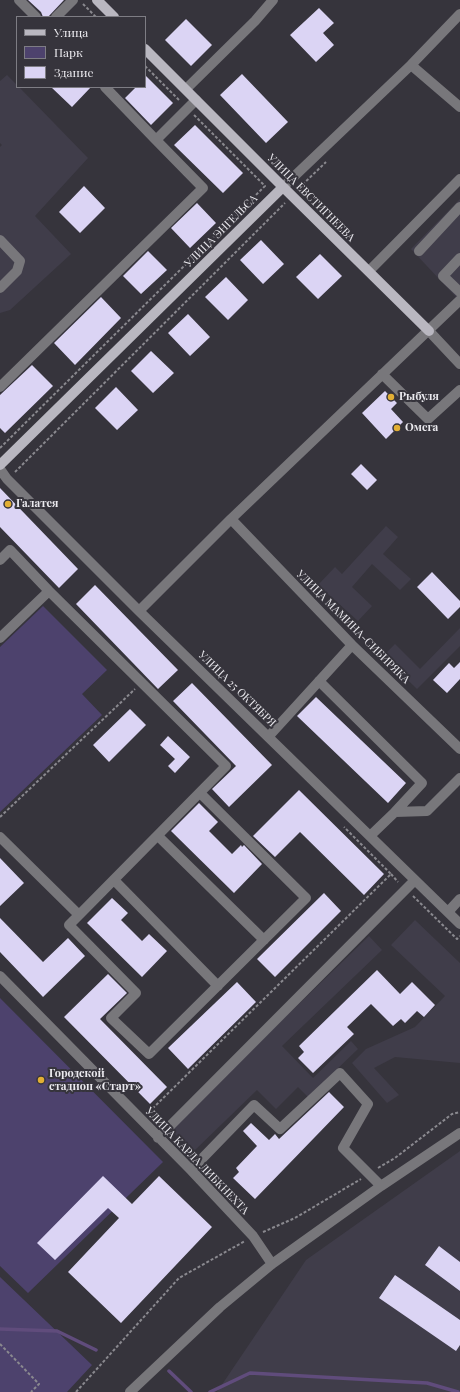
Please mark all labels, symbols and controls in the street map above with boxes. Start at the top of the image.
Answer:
legend [16,16,146,88]
text: Улица [54,24,88,40]
text: Парк [54,44,83,60]
text: Здание [54,64,94,80]
street label: УЛИЦА ЕВСТИГНЕЕВА [265,152,357,244]
street label: УЛИЦА ЭНГЕЛЬСА [182,192,260,270]
place label: Рыбуля [399,390,439,404]
marker: Рыбуля [386,392,396,402]
place label: Омега [405,421,438,435]
marker: Омега [392,423,402,433]
place label: Галатея [16,497,58,511]
marker: Галатея [3,499,13,509]
street label: УЛИЦА МАМИНА-СИБИРЯКА [294,568,412,686]
street label: УЛИЦА 25 ОКТЯБРЯ [195,649,279,729]
place label: Городской стадион «Старт» [49,1067,141,1093]
marker: Городской стадион «Старт» [36,1075,46,1085]
street label: УЛИЦА КАРЛА ЛИБКНЕХТА [143,1105,251,1217]

